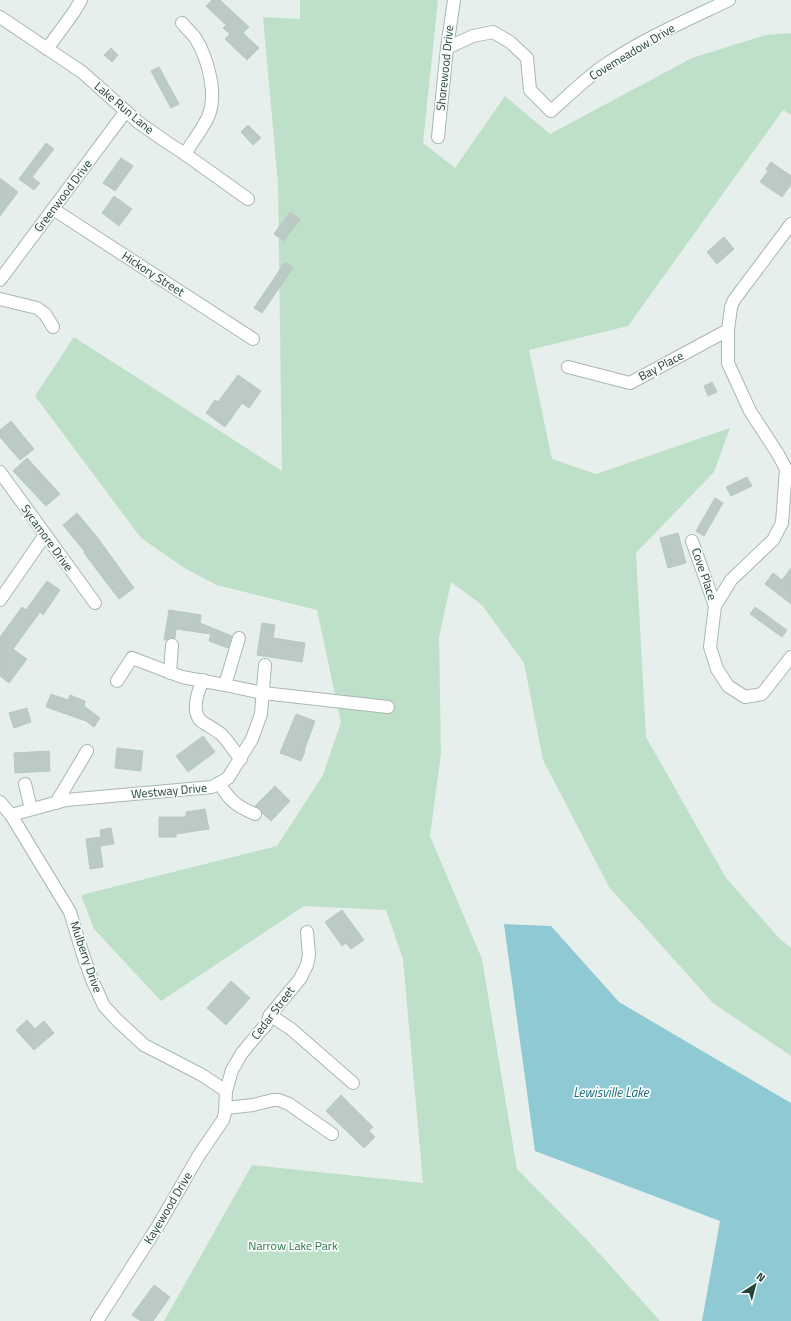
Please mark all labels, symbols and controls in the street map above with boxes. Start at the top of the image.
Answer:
street label: Covemeadow Drive [585,18,678,85]
street label: Shorewood Drive [431,24,458,112]
street label: Lake Run Lane [90,77,158,138]
street label: Greenwood Drive [29,155,96,236]
street label: Hickory Street [118,246,189,301]
street label: Bay Place [635,346,687,385]
street label: Sycamore Drive [17,500,78,575]
street label: Cove Place [687,545,722,603]
street label: Westway Drive [130,778,208,803]
street label: Mulberry Drive [65,918,108,995]
street label: Cedar Street [246,981,299,1043]
water label: Lewisville Lake [573,1082,650,1102]
street label: Kayewood Drive [138,1168,197,1248]
park label: Narrow Lake Park [248,1236,338,1255]
north arrow [735,1265,775,1305]
text: N [753,1268,769,1286]

